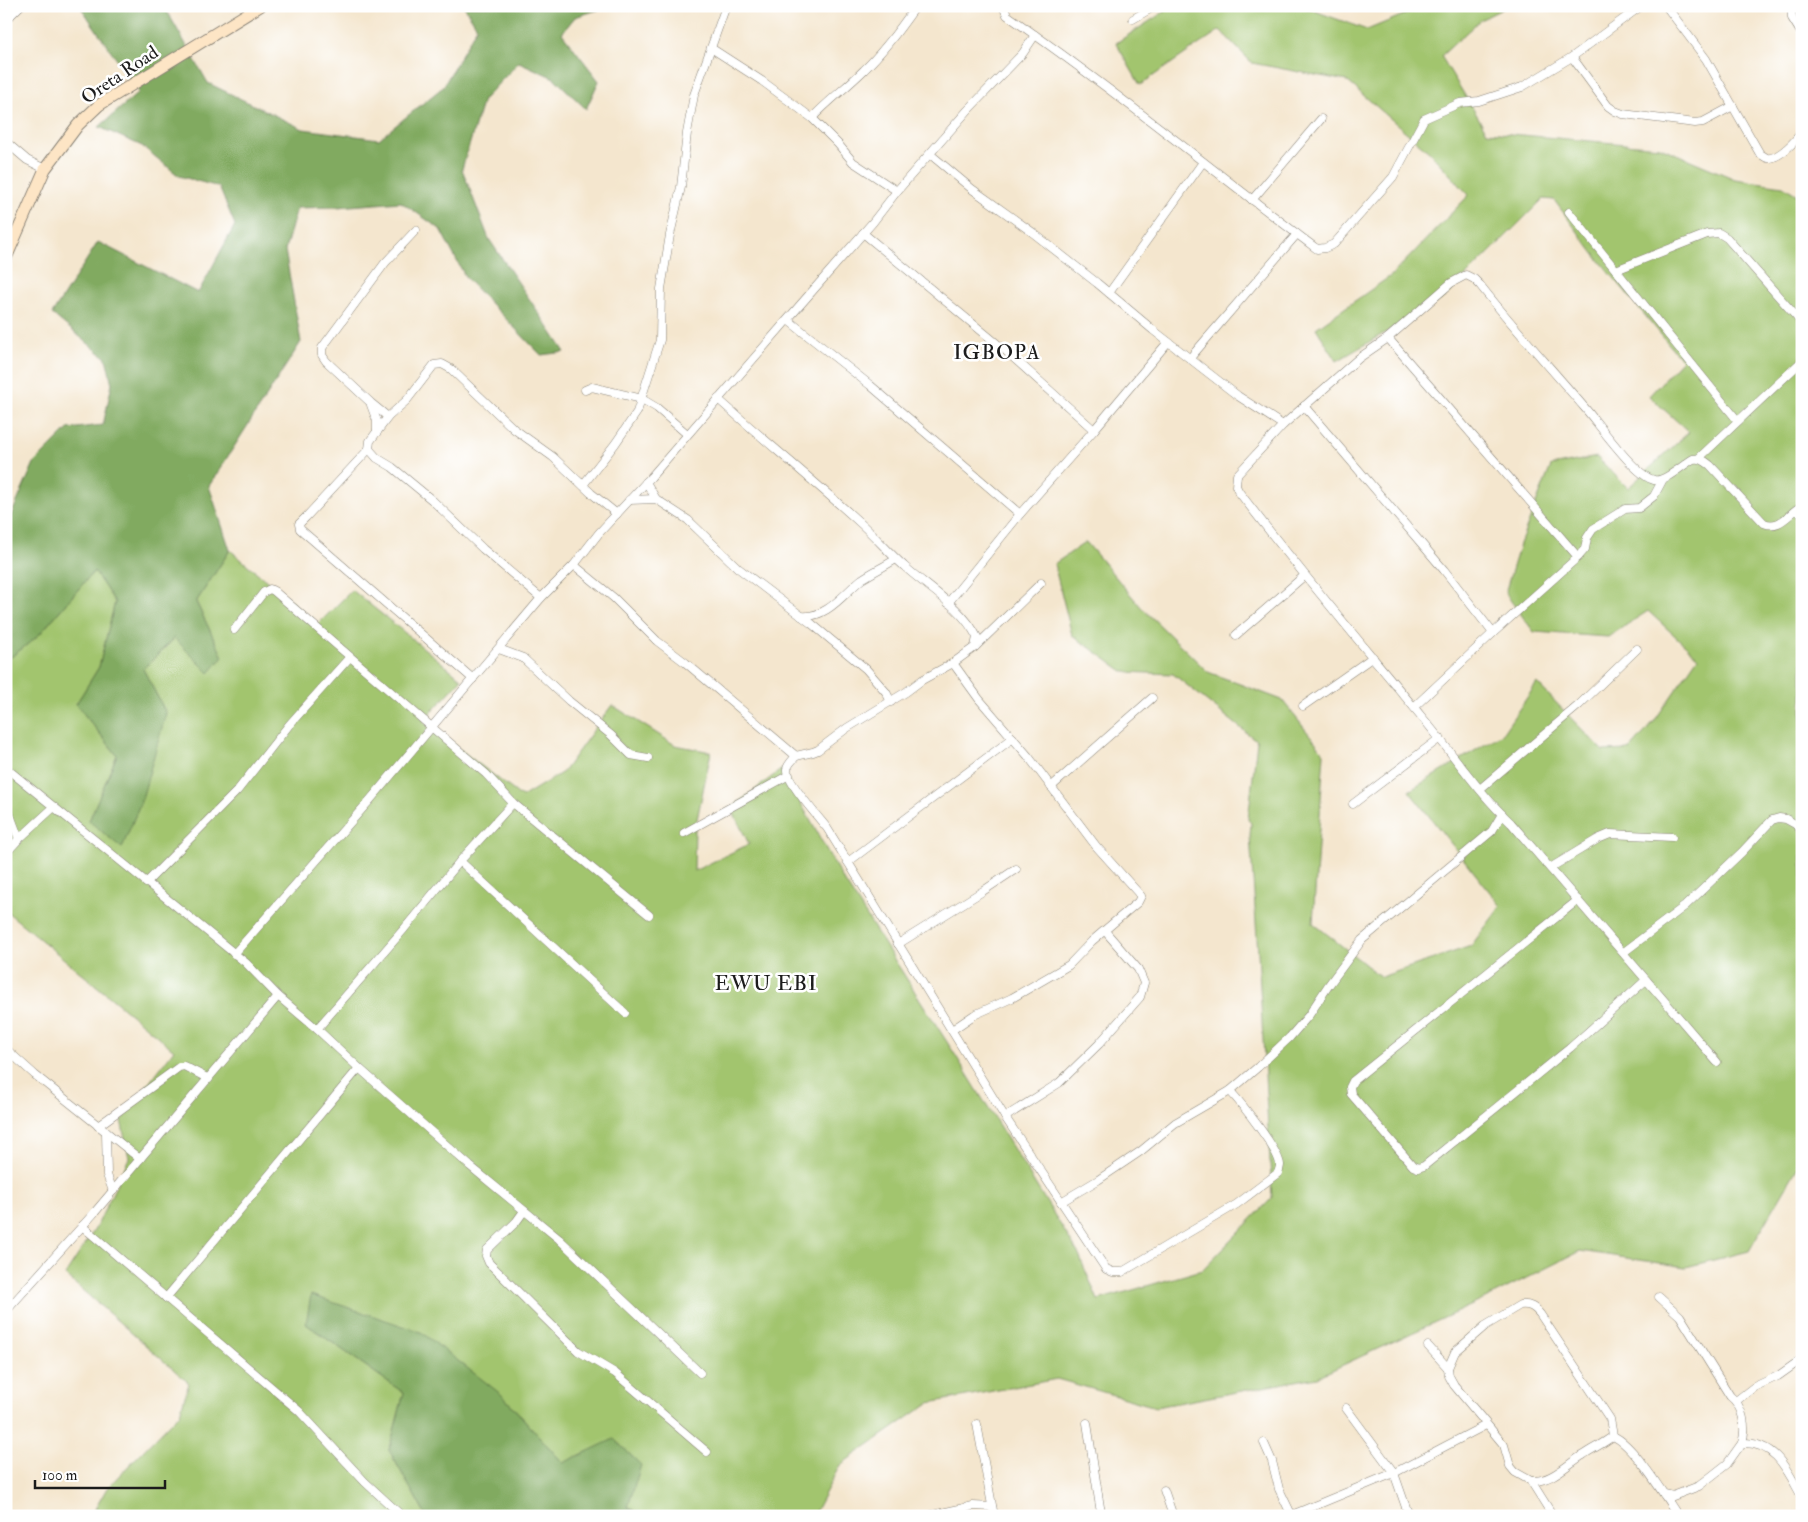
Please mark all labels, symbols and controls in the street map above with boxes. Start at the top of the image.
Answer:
street label: Oreta Road [76,40,163,109]
district label: IGBOPA [953,339,1041,366]
district label: EWU EBI [715,970,817,997]
scale bar [35,1457,165,1489]
text: 100 m [42,1466,78,1485]

